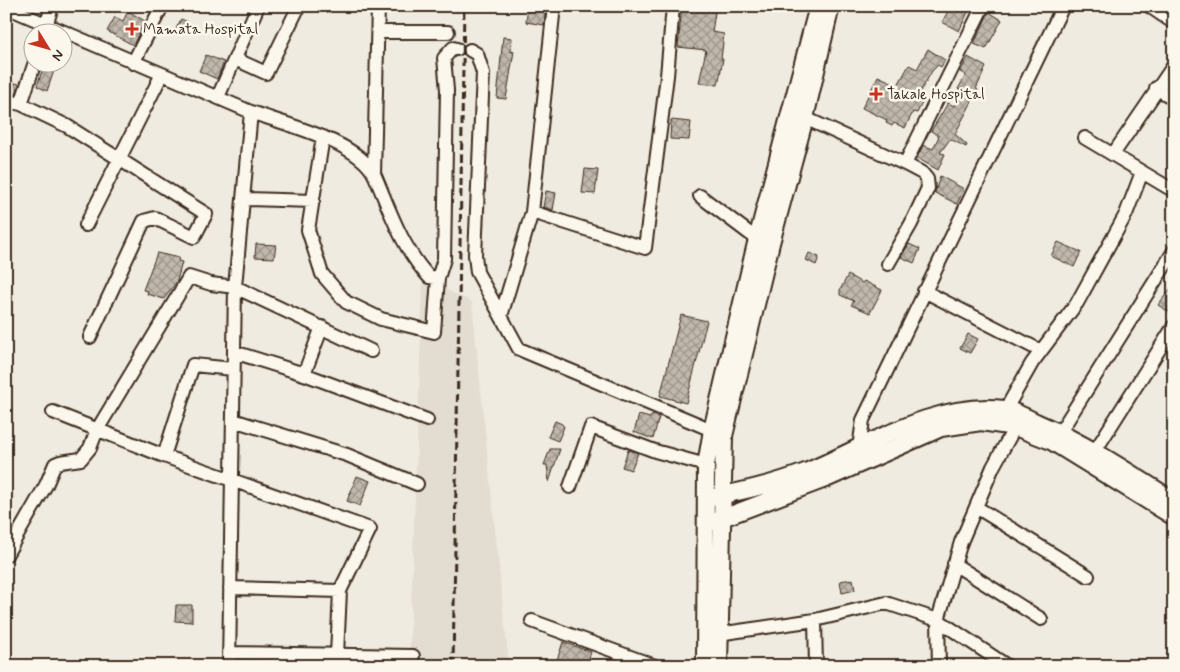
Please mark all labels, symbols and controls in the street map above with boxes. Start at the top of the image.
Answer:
place label: Mamata Hospital [143,20,259,40]
north arrow [22,22,72,72]
marker: Mamata Hospital [125,22,139,36]
text: N [48,46,68,64]
place label: Takale Hospital [887,85,985,105]
marker: Takale Hospital [869,87,883,101]

